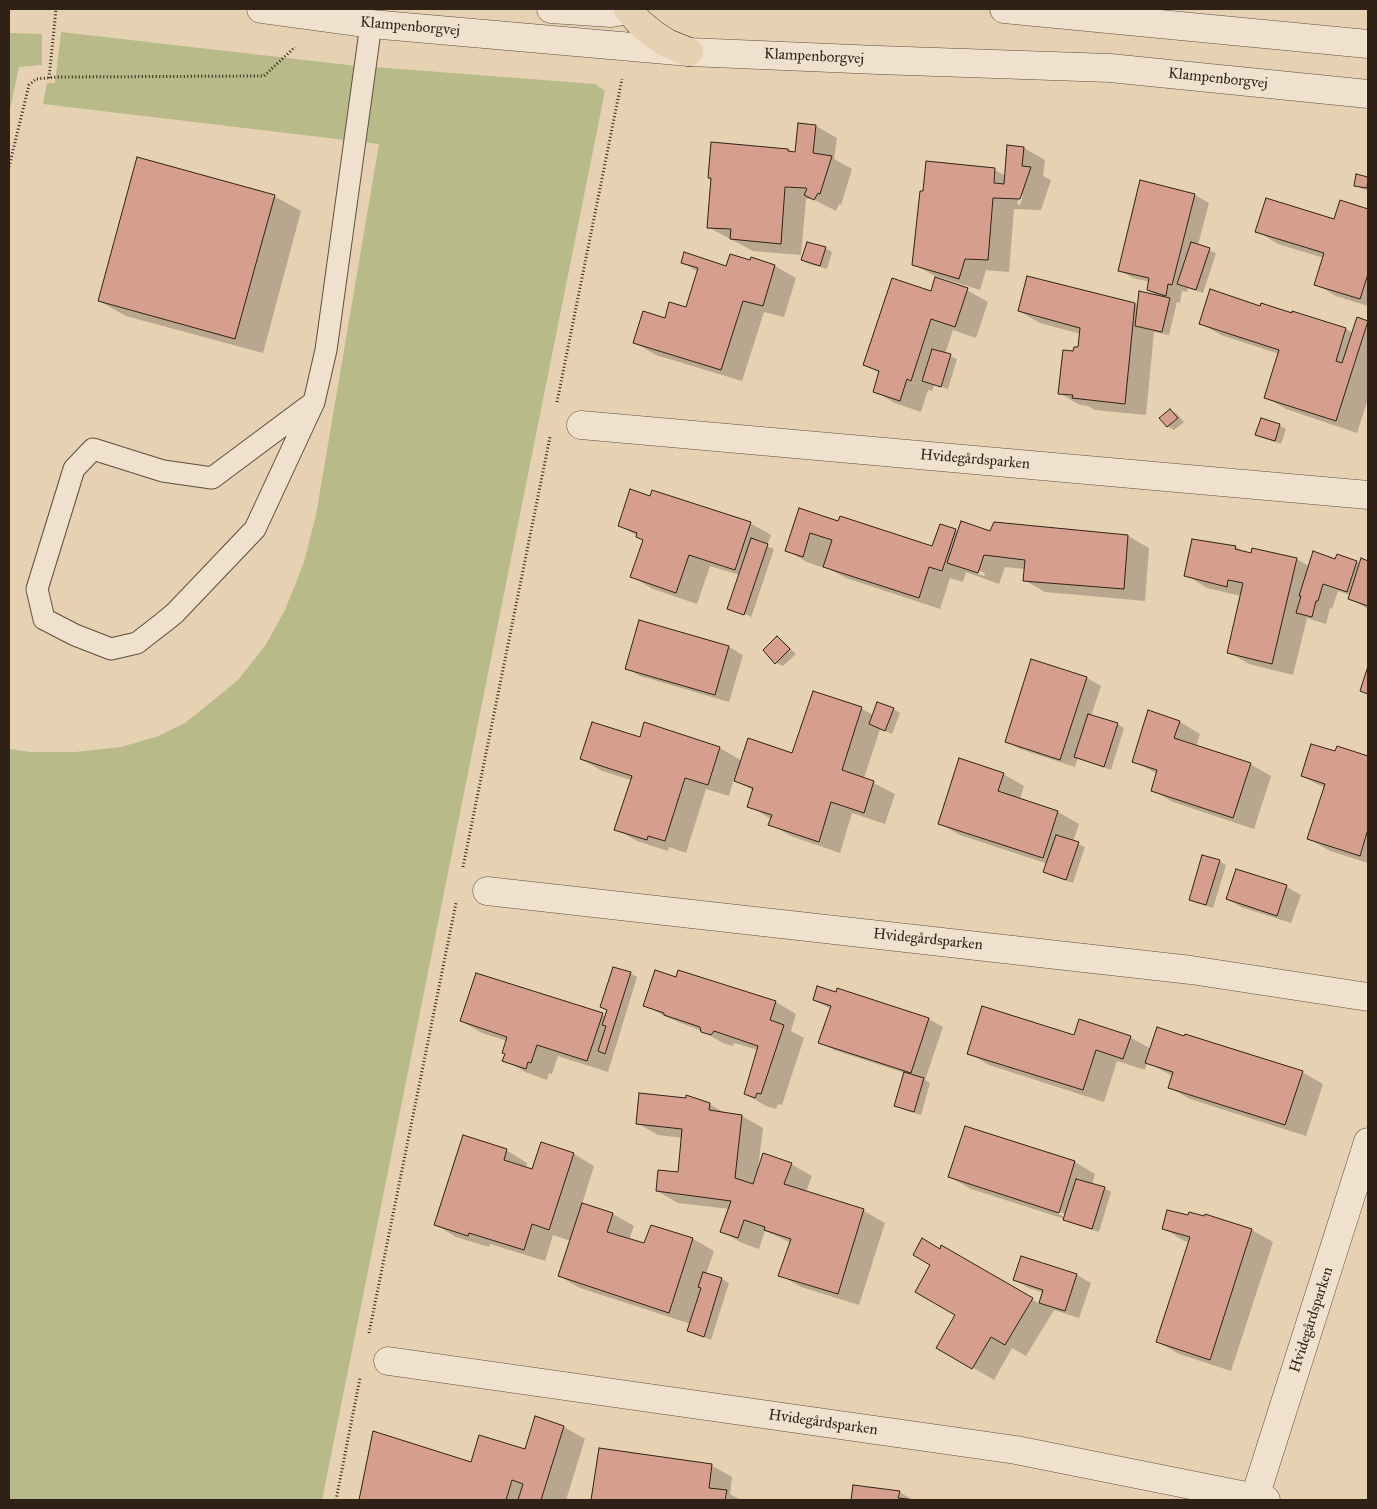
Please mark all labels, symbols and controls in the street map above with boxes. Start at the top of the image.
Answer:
street label: Klampenborgvej [359,14,461,40]
street label: Klampenborgvej [763,45,865,69]
street label: Klampenborgvej [1167,65,1269,93]
street label: Hvidegårdsparken [919,446,1031,474]
street label: Hvidegårdsparken [872,925,984,955]
street label: Hvidegårdsparken [1286,1265,1338,1375]
street label: Hvidegårdsparken [767,1406,879,1440]

